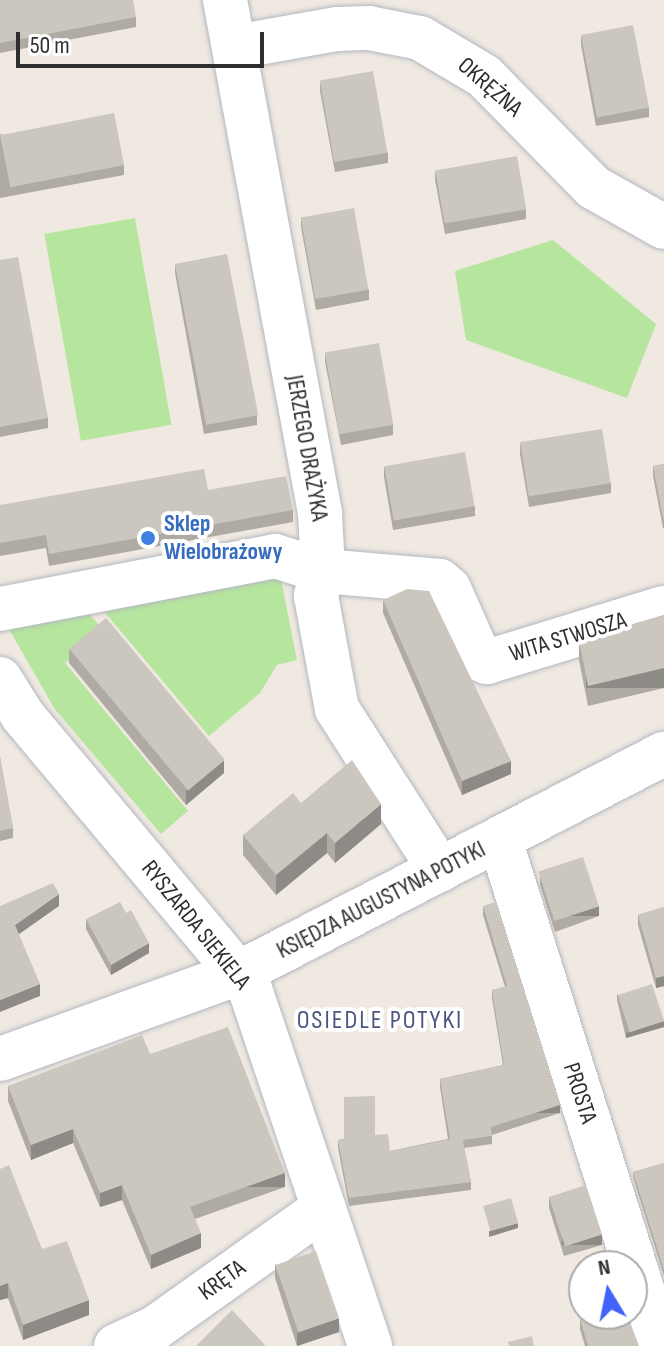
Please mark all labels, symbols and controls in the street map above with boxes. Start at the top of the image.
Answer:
scale bar [20,16,268,66]
text: 50 m [30,31,70,60]
street label: OKRĘŻNA [452,51,528,123]
street label: JERZEGO DRAŻYKA [280,373,334,523]
place label: Sklep Wielobrażowy [164,510,282,566]
marker: Sklep Wielobrażowy [139,529,157,547]
street label: WITA STWOSZA [506,606,630,668]
street label: KSIĘDZA AUGUSTYNA POTYKI [272,835,490,965]
street label: RYSZARDA SIEKIELA [135,855,257,995]
district label: OSIEDLE POTYKI [297,1005,463,1037]
street label: PROSTA [557,1059,603,1127]
north arrow [568,1250,648,1330]
street label: KRĘTA [193,1253,251,1307]
text: N [596,1254,612,1282]

